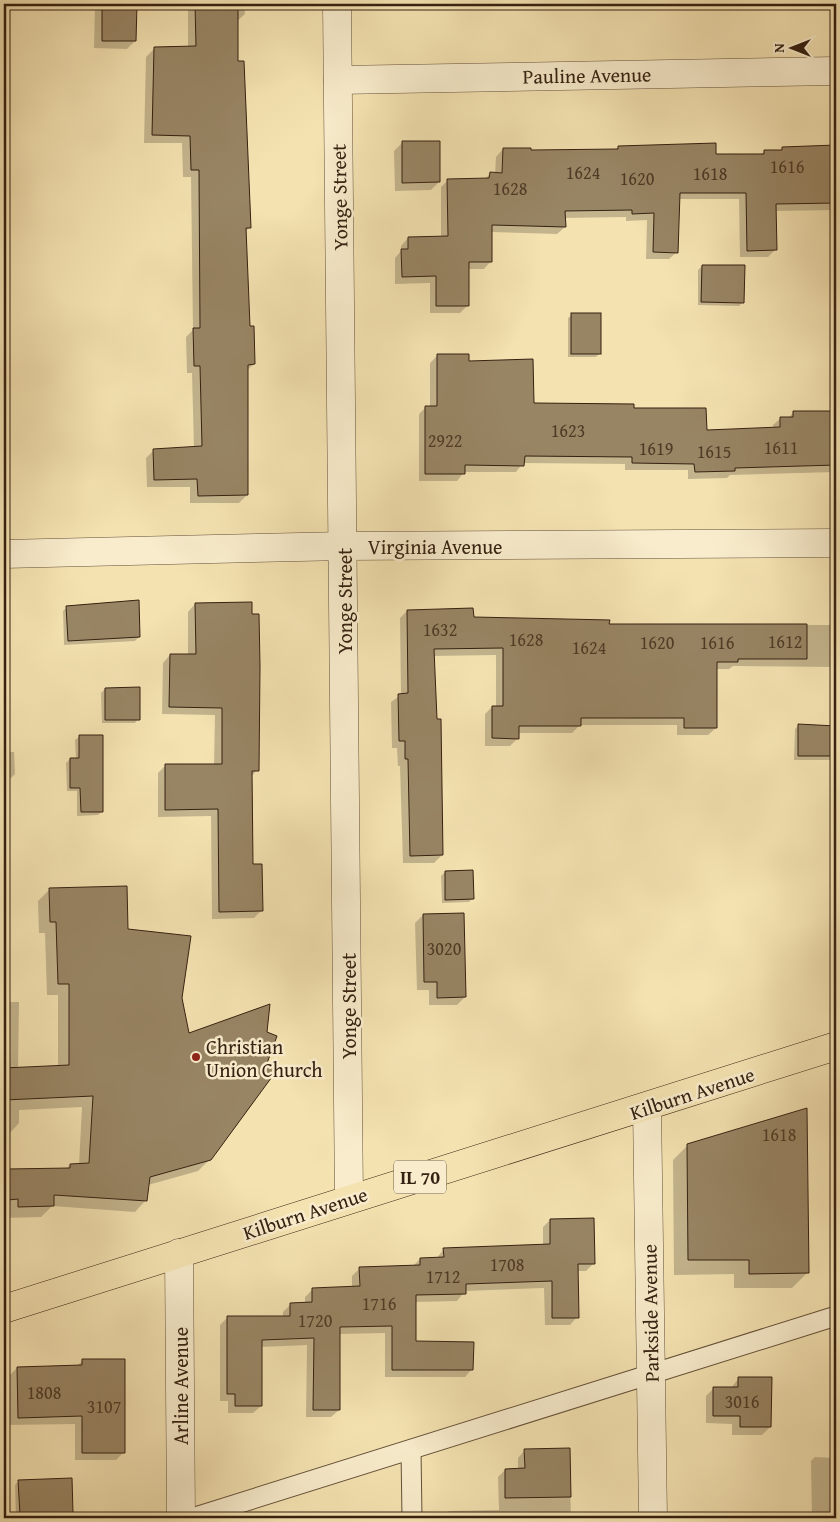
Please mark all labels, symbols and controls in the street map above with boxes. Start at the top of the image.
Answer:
north arrow [768,22,818,72]
text: N [769,43,789,53]
street label: Pauline Avenue [522,59,652,91]
street label: Yonge Street [324,143,354,251]
house number: 1616 [770,153,804,180]
house number: 1624 [566,159,600,186]
house number: 1618 [693,160,727,187]
house number: 1620 [620,165,655,192]
house number: 1628 [493,175,527,202]
house number: 1623 [551,417,585,444]
house number: 2922 [428,427,462,454]
house number: 1611 [764,434,798,461]
house number: 1619 [639,435,673,462]
house number: 1615 [697,438,731,465]
street label: Virginia Avenue [368,532,502,561]
street label: Yonge Street [330,548,359,654]
house number: 1632 [423,616,457,643]
house number: 1628 [509,626,543,653]
house number: 1612 [768,628,802,655]
house number: 1620 [640,629,675,656]
house number: 1616 [700,629,734,656]
house number: 1624 [572,634,606,661]
house number: 3020 [427,935,462,962]
street label: Yonge Street [334,953,363,1059]
place label: Christian Union Church [206,1032,323,1084]
marker: Christian Union Church [190,1051,202,1063]
street label: Kilburn Avenue [626,1059,758,1127]
house number: 1618 [762,1121,796,1148]
road number: IL 70 [394,1160,446,1194]
street label: Kilburn Avenue [239,1179,371,1247]
street label: Parkside Avenue [634,1244,666,1382]
house number: 1708 [490,1251,524,1278]
house number: 1712 [426,1263,460,1290]
house number: 1716 [362,1290,396,1317]
house number: 1720 [298,1307,333,1334]
street label: Arline Avenue [166,1327,195,1445]
house number: 1808 [27,1379,61,1406]
house number: 3016 [725,1388,759,1415]
house number: 3107 [87,1393,121,1420]

